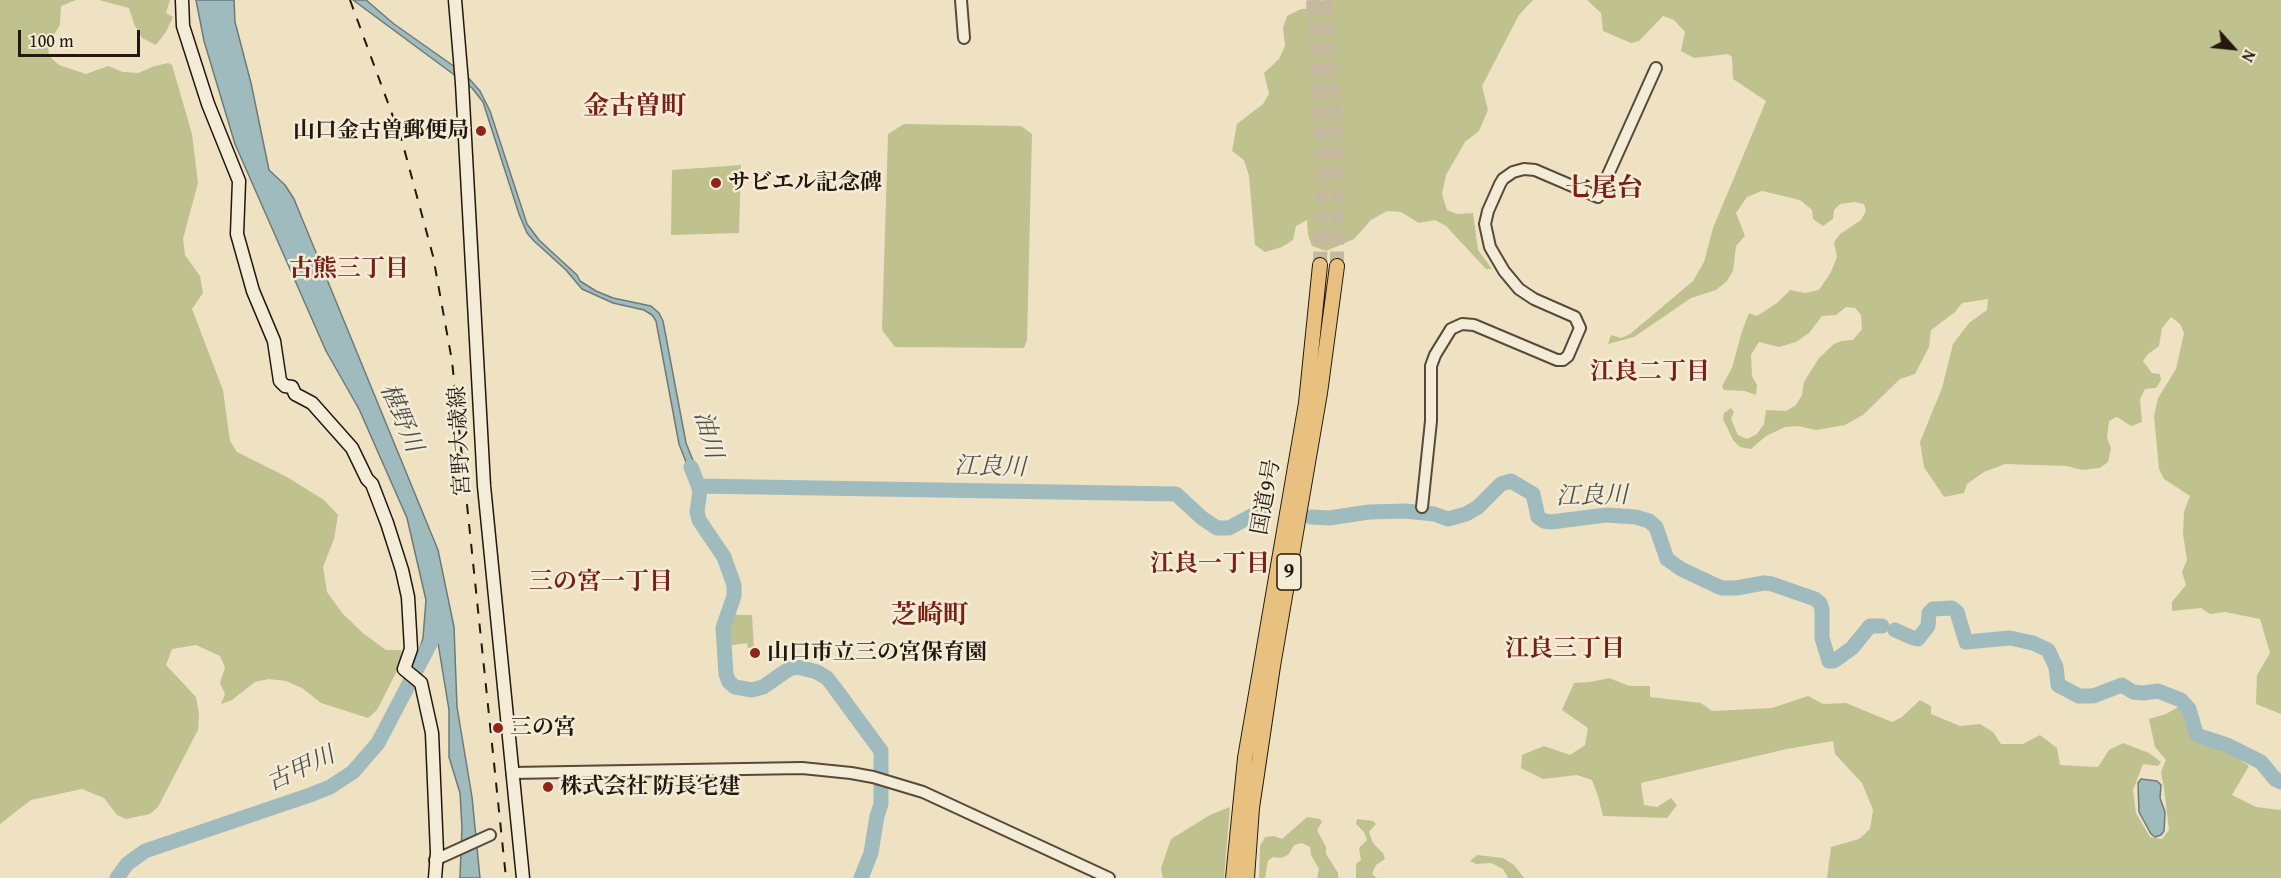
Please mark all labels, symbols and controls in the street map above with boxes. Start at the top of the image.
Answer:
scale bar [21,18,142,56]
north arrow [2203,18,2263,78]
text: 100 m [29,27,74,54]
text: N [2236,46,2262,66]
district label: 金古曽町 [583,91,687,123]
place label: 山口金古曽郵便局 [293,118,469,144]
marker: 山口金古曽郵便局 [474,124,488,138]
place label: サビエル記念碑 [728,170,882,196]
district label: 七尾台 [1565,173,1643,205]
marker: サビエル記念碑 [709,176,723,190]
district label: 古熊三丁目 [289,256,409,284]
district label: 江良二丁目 [1590,359,1710,387]
water label: 椹野川 [373,379,427,457]
street label: 宮野大歳線 [445,385,477,497]
water label: 油川 [687,408,727,462]
water label: 江良川 [954,453,1026,483]
street label: 国道9号 [1247,457,1287,537]
water label: 江良川 [1556,482,1628,512]
district label: 江良一丁目 [1150,551,1270,579]
road number: 9 [1277,554,1301,590]
district label: 三の宮一丁目 [529,569,673,597]
district label: 芝崎町 [891,600,969,632]
district label: 江良三丁目 [1505,636,1625,664]
place label: 山口市立三の宮保育園 [767,640,987,666]
marker: 山口市立三の宮保育園 [748,646,762,660]
place label: 三の宮 [510,715,576,741]
marker: 三の宮 [491,721,505,735]
water label: 古甲川 [262,742,340,798]
place label: 株式会社 防長宅建 [560,774,741,800]
marker: 株式会社 防長宅建 [541,780,555,794]

